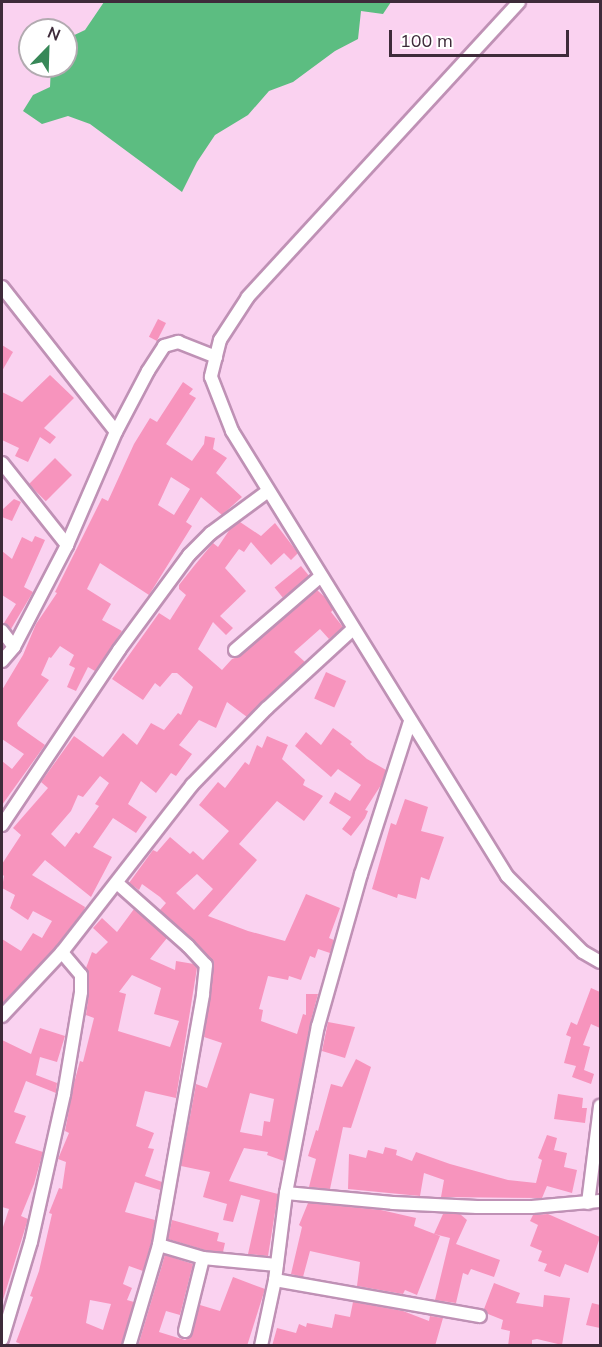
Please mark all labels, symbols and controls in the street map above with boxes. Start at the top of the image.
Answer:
north arrow [18,18,78,78]
scale bar [392,18,572,56]
text: N [45,22,64,45]
text: 100 m [400,29,453,52]

